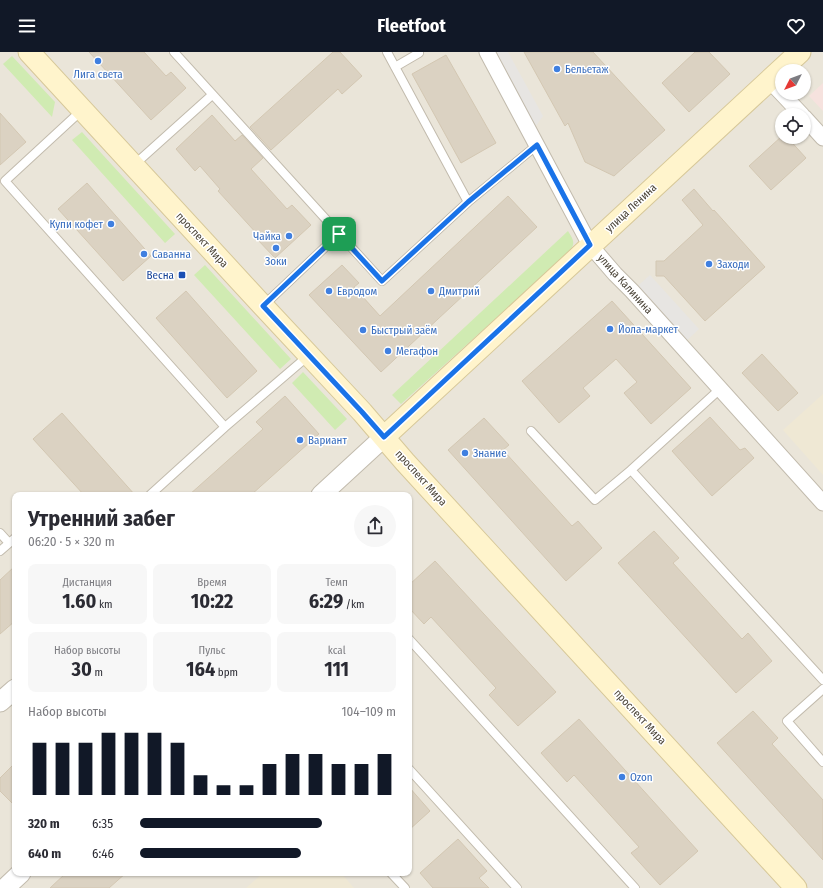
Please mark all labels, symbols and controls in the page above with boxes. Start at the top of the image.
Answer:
icon: menu [16,15,38,37]
text: Fleetfoot [377,15,446,37]
icon: heart [785,15,807,37]
marker: Лига света [93,56,103,66]
place label: Бельетаж [565,63,609,76]
marker: Бельетаж [552,64,562,74]
north arrow [775,64,811,100]
map controls [775,64,811,144]
place label: Лига света [73,68,123,81]
button: locate [775,108,811,144]
street label: улица Ленина [603,181,659,235]
street label: проспект Мира [173,210,231,270]
pin [322,217,356,251]
place label: Купи кофет [49,218,104,231]
marker: Купи кофет [106,219,116,229]
icon: arrive [328,223,350,245]
place label: Чайка [253,230,281,243]
marker: Чайка [284,231,294,241]
marker: Зоки [271,243,281,253]
place label: Саванна [152,248,191,261]
marker: Саванна [139,249,149,259]
street label: улица Калинина [595,251,655,317]
place label: Зоки [265,255,287,268]
place label: Заходи [717,258,750,271]
marker: Заходи [704,259,714,269]
place label: Весна [147,269,174,282]
marker: Весна [177,270,187,280]
place label: Евродом [337,285,377,298]
place label: Дмитрий [438,285,480,298]
marker: Евродом [324,286,334,296]
marker: Дмитрий [426,286,436,296]
place label: Йола-маркет [618,323,679,336]
place label: Быстрый заём [371,324,438,337]
marker: Йола-маркет [605,324,615,334]
marker: Быстрый заём [358,325,368,335]
place label: Мегафон [396,345,438,358]
marker: Мегафон [383,346,393,356]
place label: Вариант [308,434,347,447]
marker: Вариант [295,435,305,445]
street label: проспект Мира [393,447,449,509]
place label: Знание [473,447,507,460]
marker: Знание [460,448,470,458]
text: Утренний забег [28,505,175,532]
button: share [354,505,396,547]
text: 06:20 · 5 × 320 m [28,534,115,549]
text: Дистанция [63,576,112,589]
text: Время [197,576,227,589]
text: Темп [325,576,348,589]
text: 1.60 [62,589,96,613]
text: 10:22 [191,589,233,613]
text: 6:29 [309,589,343,613]
text: km [96,598,113,611]
text: /km [343,598,365,611]
text: Набор высоты [54,644,121,657]
text: Пульс [199,644,225,657]
text: kcal [328,644,346,657]
text: 30 [72,657,92,681]
text: 164 [186,657,215,681]
text: 111 [324,657,349,681]
text: m [92,666,103,679]
text: bpm [215,666,238,679]
street label: проспект Мира [611,687,669,747]
text: Набор высоты [28,704,107,719]
text: 104–109 m [342,704,396,719]
place label: Ozon [630,771,653,784]
marker: Ozon [617,772,627,782]
text: 320 m [28,816,60,831]
text: 6:35 [92,816,113,831]
text: 640 m [28,846,61,861]
text: 6:46 [92,846,114,861]

